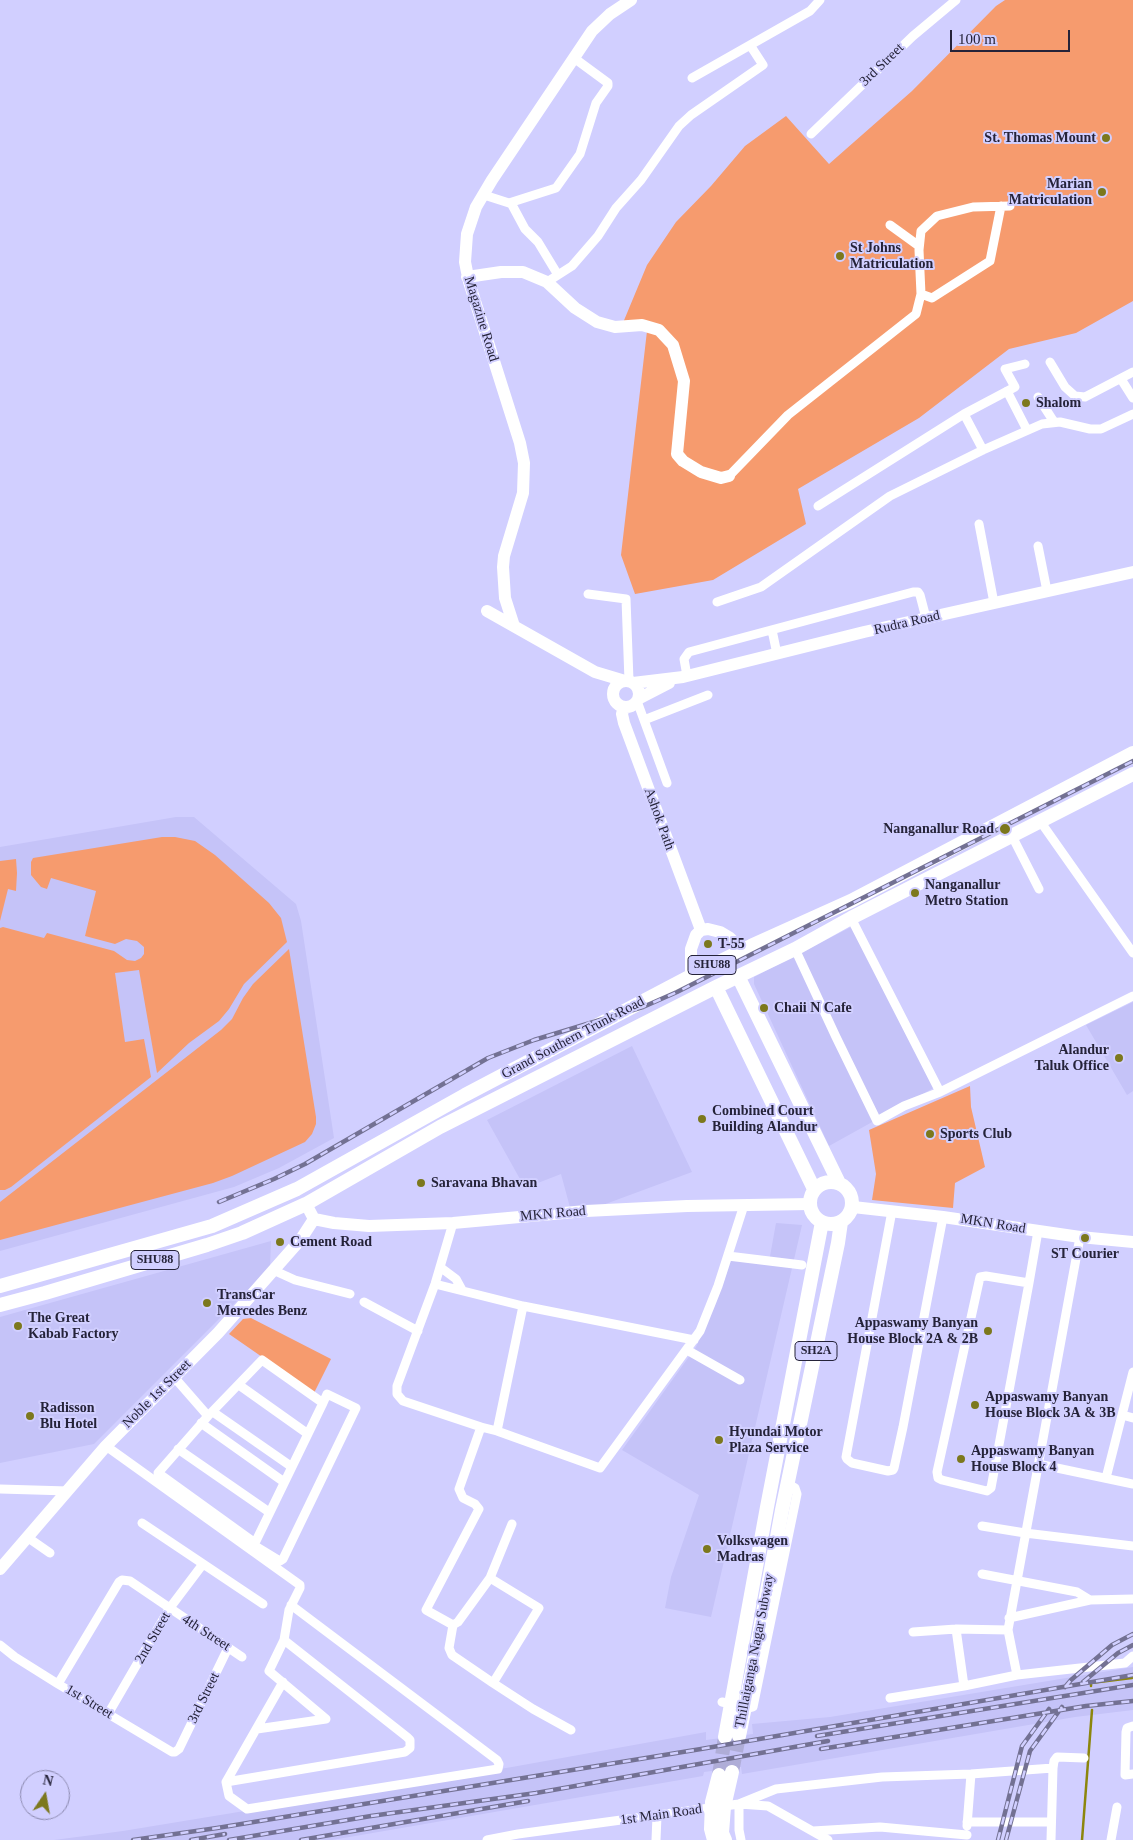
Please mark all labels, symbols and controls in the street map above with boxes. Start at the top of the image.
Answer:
scale bar [953,20,1073,52]
text: 100 m [958,31,996,47]
street label: 3rd Street [856,40,908,90]
place label: St. Thomas Mount [984,130,1096,146]
marker: St. Thomas Mount [1100,132,1112,144]
place label: Marian Matriculation [1009,176,1092,208]
marker: Marian Matriculation [1096,186,1108,198]
place label: St Johns Matriculation [850,240,933,272]
marker: St Johns Matriculation [834,250,846,262]
street label: Magazine Road [460,274,502,364]
place label: Shalom [1036,395,1081,411]
marker: Shalom [1020,397,1032,409]
street label: Rudra Road [872,607,942,639]
street label: Ashok Path [640,786,678,852]
place label: Nanganallur Road [883,821,994,837]
marker: Nanganallur Road [998,822,1012,836]
place label: Nanganallur Metro Station [925,877,1008,910]
marker: Nanganallur Metro Station [909,887,921,899]
place label: T-55 [718,936,745,952]
marker: T-55 [702,938,714,950]
road number: SHU88 [688,956,736,974]
street label: Grand Southern Trunk Road [499,993,647,1083]
place label: Chaii N Cafe [774,1000,852,1016]
marker: Chaii N Cafe [758,1002,770,1014]
place label: Alandur Taluk Office [1034,1042,1109,1074]
marker: Alandur Taluk Office [1113,1052,1125,1064]
place label: Combined Court Building Alandur [712,1103,817,1136]
marker: Combined Court Building Alandur [696,1113,708,1125]
place label: Sports Club [940,1126,1012,1142]
marker: Sports Club [924,1128,936,1140]
place label: Saravana Bhavan [431,1175,537,1191]
marker: Saravana Bhavan [415,1177,427,1189]
street label: MKN Road [520,1203,586,1225]
street label: MKN Road [959,1211,1027,1237]
marker: ST Courier [1079,1232,1091,1244]
place label: Cement Road [290,1234,372,1250]
marker: Cement Road [274,1236,286,1248]
place label: ST Courier [1051,1246,1119,1262]
road number: SHU88 [131,1250,179,1270]
place label: TransCar Mercedes Benz [217,1287,307,1320]
marker: TransCar Mercedes Benz [201,1297,213,1309]
place label: The Great Kabab Factory [28,1310,119,1342]
place label: Appaswamy Banyan House Block 2A & 2B [847,1315,978,1348]
marker: The Great Kabab Factory [12,1320,24,1332]
marker: Appaswamy Banyan House Block 2A & 2B [982,1325,994,1337]
road number: SH2A [795,1342,837,1360]
street label: Noble 1st Street [119,1356,195,1432]
place label: Appaswamy Banyan House Block 3A & 3B [985,1389,1116,1421]
marker: Appaswamy Banyan House Block 3A & 3B [969,1399,981,1411]
place label: Radisson Blu Hotel [40,1400,97,1432]
marker: Radisson Blu Hotel [24,1410,36,1422]
place label: Hyundai Motor Plaza Service [729,1424,823,1456]
marker: Hyundai Motor Plaza Service [713,1434,725,1446]
place label: Appaswamy Banyan House Block 4 [971,1443,1094,1475]
marker: Appaswamy Banyan House Block 4 [955,1453,967,1465]
place label: Volkswagen Madras [717,1533,788,1565]
marker: Volkswagen Madras [701,1543,713,1555]
street label: Thillaiganga Nagar Subway [732,1572,778,1730]
street label: 2nd Street [131,1609,175,1667]
street label: 4th Street [179,1611,233,1655]
street label: 3rd Street [184,1670,224,1726]
street label: 1st Street [62,1681,116,1723]
north arrow [20,1770,70,1820]
text: N [42,1772,55,1789]
street label: 1st Main Road [619,1801,703,1829]

